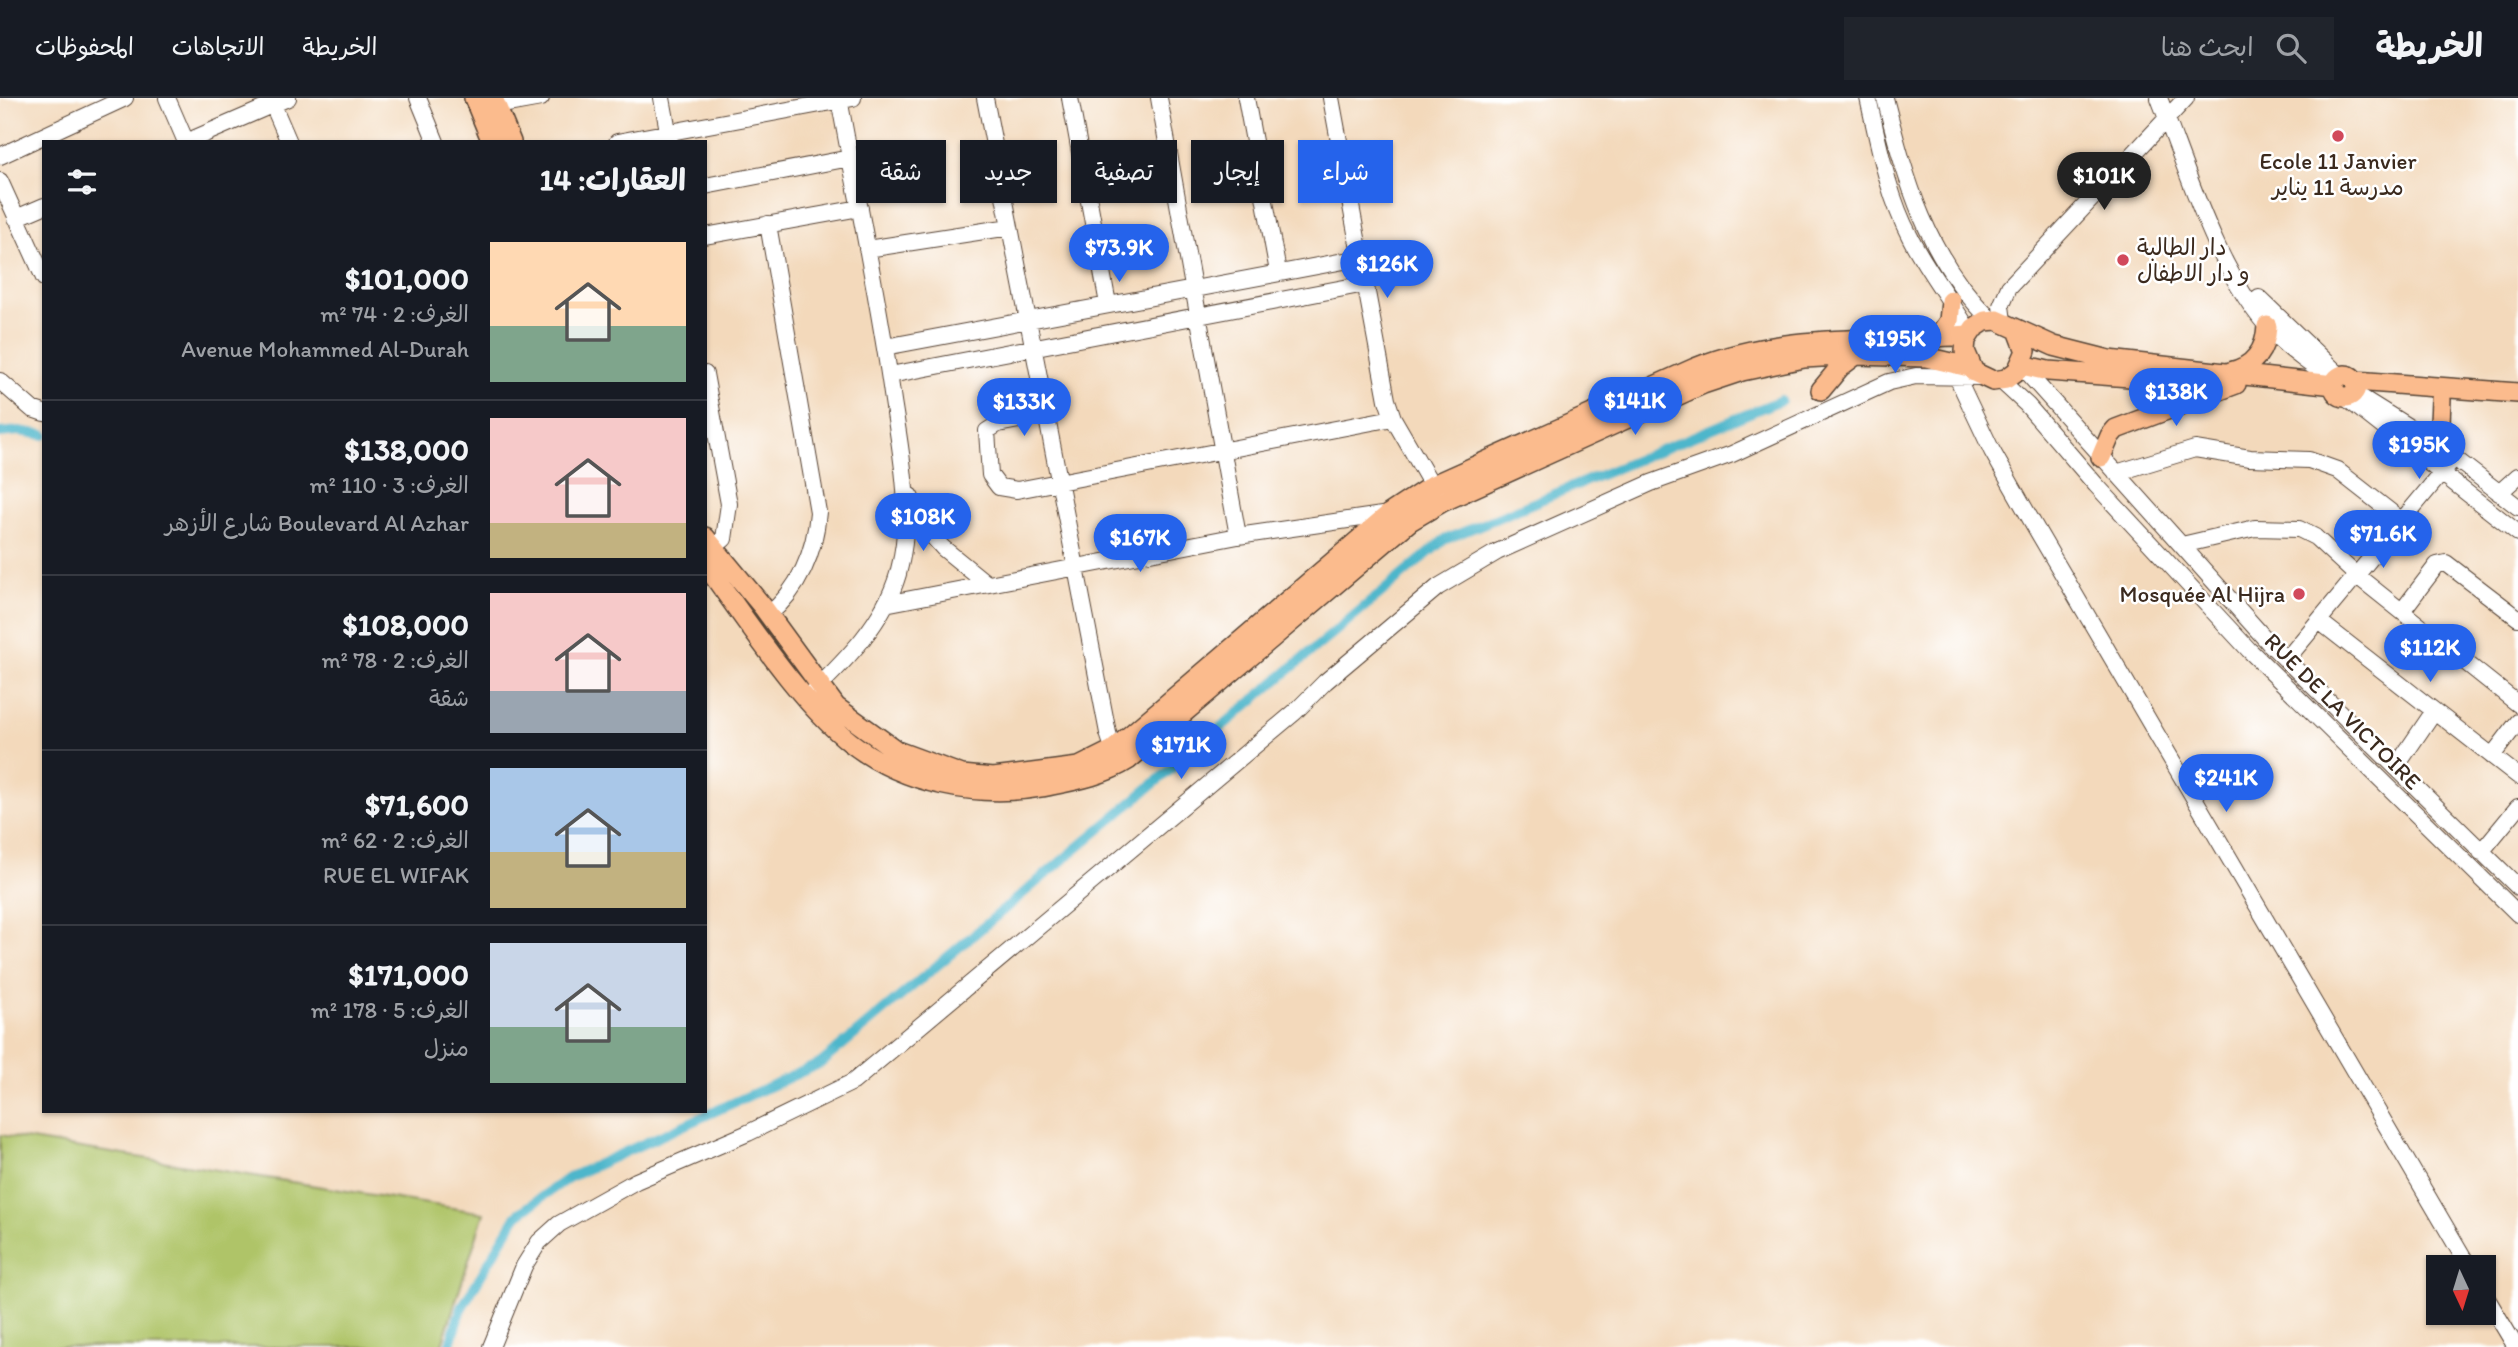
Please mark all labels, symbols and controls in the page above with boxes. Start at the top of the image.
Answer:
search box [1844,17,2334,80]
text: الخريطة [2376,26,2483,65]
icon: search [2272,29,2310,67]
text: ابحث هنا [2161,31,2254,63]
text: المحفوظات [35,32,134,61]
text: الاتجاهات [172,32,265,61]
text: الخريطة [303,32,377,61]
marker: Ecole 11 Janvier مدرسة 11 يناير [2330,128,2346,144]
chip: شقة [856,140,946,203]
chip: جديد [960,140,1057,203]
chip: تصفية [1071,140,1177,203]
chip: إيجار [1191,140,1284,203]
chip: شراء [1298,140,1393,203]
place label: Ecole 11 Janvier مدرسة 11 يناير [2259,147,2417,201]
pin: $101K [2055,152,2153,212]
text: العقارات: 14 [539,161,686,198]
text: $101K [2073,161,2135,189]
icon: filters [63,163,101,201]
pin: $73.9K [1062,225,1176,284]
text: $73.9K [1085,233,1153,261]
place label: دار الطالبة و دار الاطفال [2137,233,2250,287]
pin: $126K [1338,240,1436,300]
text: $126K [1356,249,1418,277]
marker: دار الطالبة و دار الاطفال [2115,252,2131,268]
text: $101,000 [345,260,469,297]
icon: home [546,270,630,354]
text: الغرف: 2 · 74 m² [320,300,469,328]
pin: $195K [1846,316,1944,375]
text: $195K [1864,324,1926,352]
text: Avenue Mohammed Al-Durah [181,335,469,363]
pin: $138K [2127,368,2225,428]
text: $138K [2145,377,2207,405]
pin: $133K [975,378,1073,438]
pin: $141K [1586,378,1684,437]
text: $141K [1604,386,1666,414]
text: $133K [993,387,1055,415]
pin: $195K [2370,422,2468,481]
text: $195K [2388,430,2450,458]
text: $138,000 [345,431,469,468]
icon: home [546,446,630,530]
text: الغرف: 3 · 110 m² [309,471,469,499]
pin: $108K [874,494,972,553]
text: $108K [891,502,955,530]
text: Boulevard Al Azhar شارع الأزهر [165,509,469,537]
pin: $71.6K [2326,510,2440,570]
pin: $167K [1091,514,1189,574]
text: $71.6K [2350,519,2416,547]
text: $167K [1110,523,1170,551]
place label: Mosquée Al Hijra [2119,580,2285,608]
marker: Mosquée Al Hijra [2291,586,2307,602]
text: $108,000 [342,606,469,643]
icon: home [546,621,630,705]
pin: $112K [2381,624,2479,684]
street label: RUE DE LA VICTOIRE [2259,627,2427,795]
text: $112K [2400,633,2460,661]
text: الغرف: 2 · 78 m² [321,646,469,674]
text: شقة [429,684,469,712]
pin: $171K [1132,722,1230,781]
text: $171K [1151,730,1211,758]
pin: $241K [2177,754,2275,814]
text: $241K [2195,763,2257,791]
text: $71,600 [365,786,469,823]
icon: home [546,796,630,880]
text: الغرف: 2 · 62 m² [321,826,469,854]
text: RUE EL WIFAK [323,861,469,889]
text: $171,000 [349,956,469,993]
icon: home [546,971,630,1055]
text: الغرف: 5 · 178 m² [311,996,469,1024]
text: منزل [424,1034,469,1062]
north arrow [2426,1255,2496,1325]
map controls [2426,1255,2496,1325]

